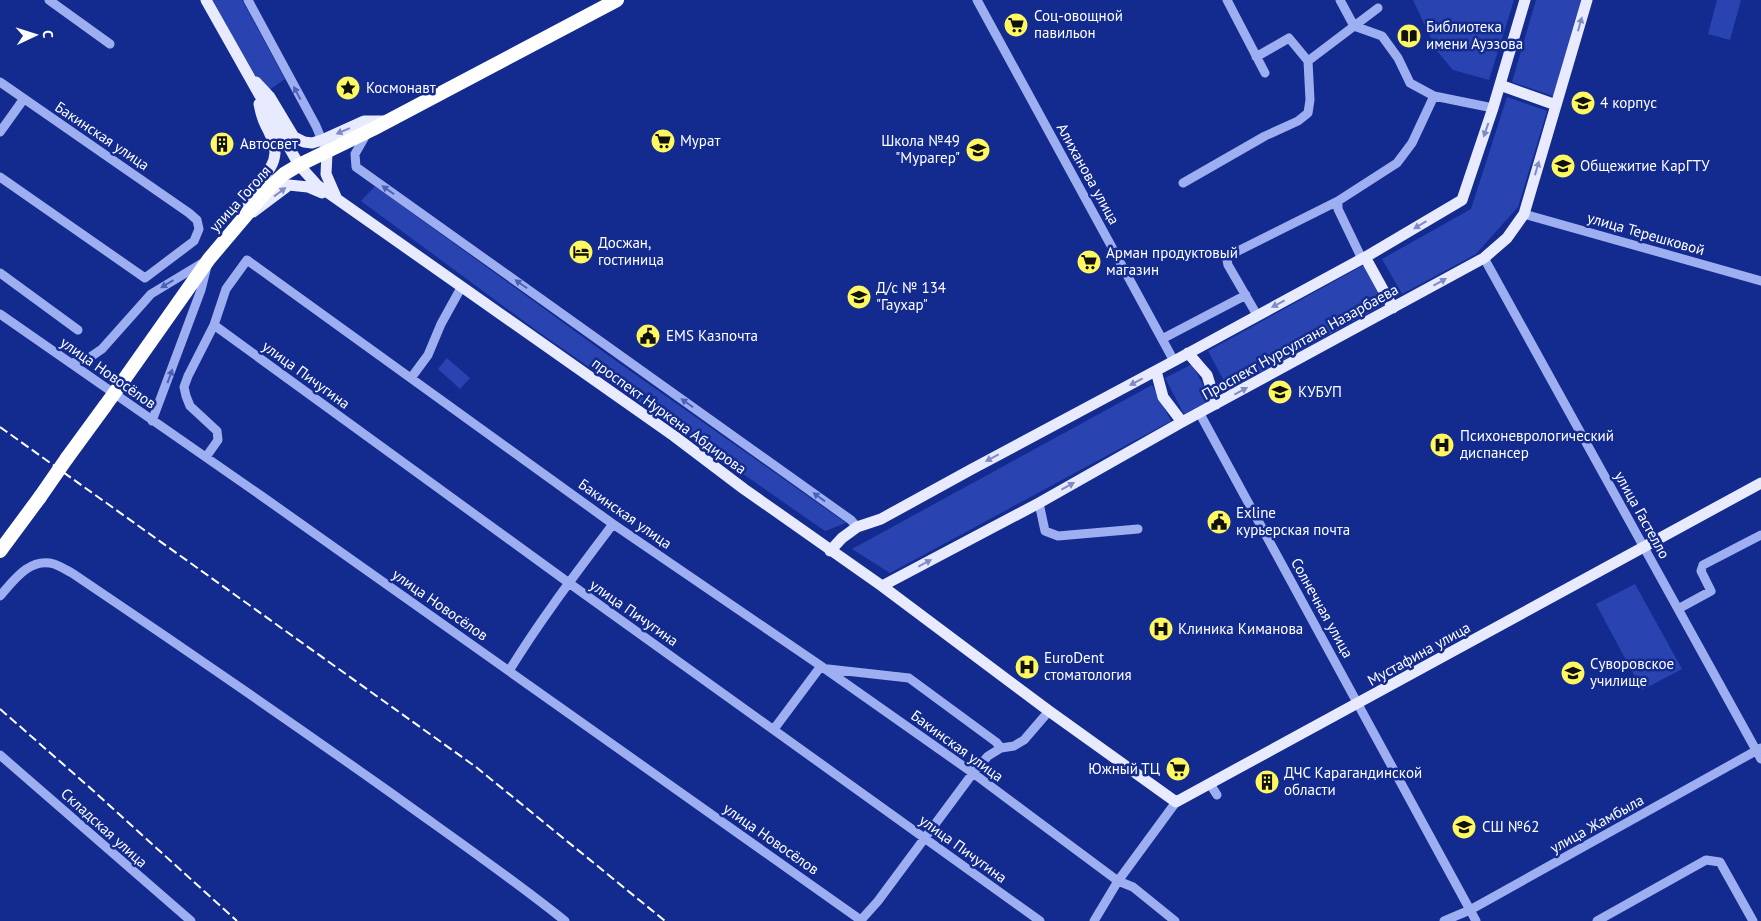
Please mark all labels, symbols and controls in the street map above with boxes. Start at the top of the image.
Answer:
place label: Соц-овощной павильон [1034,6,1123,42]
north arrow [10,10,60,60]
supermarket icon: Соц-овощной павильон [1003,12,1029,38]
one-way arrow [1576,16,1584,31]
place label: Библиотека имени Ауэзова [1426,17,1523,53]
library icon: Библиотека имени Ауэзова [1396,23,1422,49]
text: С [39,30,57,39]
place icon: Космонавт [335,75,361,101]
place label: Космонавт [366,78,436,97]
one-way arrow [293,86,301,101]
school or university icon: 4 корпус [1570,90,1596,116]
place label: 4 корпус [1600,93,1657,112]
street label: Бакинская улица [51,97,153,174]
street label: Алиханова улица [1053,120,1124,228]
one-way arrow [1481,123,1489,138]
one-way arrow [336,128,350,136]
supermarket icon: Мурат [650,128,676,154]
building icon: Автосвет [209,131,235,157]
place label: Мурат [680,131,720,150]
place label: Школа №49 "Мурагер" [881,131,960,167]
place label: Автосвет [240,134,298,153]
school or university icon: Школа №49 "Мурагер" [965,137,991,163]
school or university icon: Общежитие КарГТУ [1550,153,1576,179]
place label: Общежитие КарГТУ [1580,156,1710,175]
one-way arrow [1534,160,1542,175]
street label: улица Гоголя [205,161,274,236]
one-way arrow [381,185,395,195]
one-way arrow [273,187,287,197]
street label: улица Терешковой [1585,208,1707,259]
one-way arrow [1414,220,1427,229]
place label: Досжан, гостиница [598,233,664,269]
hotel icon: Досжан, гостиница [568,239,594,265]
place label: Арман продуктовый магазин [1106,243,1238,279]
supermarket icon: Арман продуктовый магазин [1076,249,1102,275]
place label: Д/с № 134 "Гаухар" [876,278,946,314]
one-way arrow [1433,278,1448,286]
one-way arrow [515,279,528,290]
street label: Проспект Нурсултана Назарбаева [1198,279,1401,404]
one-way arrow [160,280,173,289]
school or university icon: Д/с № 134 "Гаухар" [846,284,872,310]
one-way arrow [1271,300,1286,308]
public building icon: EMS Казпочта [635,323,661,349]
place label: EMS Казпочта [666,326,758,345]
street label: улица Новосёлов [57,333,160,413]
street label: улица Пичугина [259,336,354,413]
street label: проспект Нуркена Абдирова [588,353,750,478]
one-way arrow [166,368,174,383]
one-way arrow [1129,378,1143,386]
school or university icon: КУБУП [1267,379,1293,405]
place label: КУБУП [1298,382,1342,401]
one-way arrow [1233,387,1248,395]
one-way arrow [680,398,694,408]
place label: Психоневрологический диспансер [1460,426,1614,462]
hospital icon: Психоневрологический диспансер [1429,432,1455,458]
one-way arrow [985,454,1000,462]
street label: улица Гастелло [1611,468,1674,562]
street label: Бакинская улица [575,474,676,553]
one-way arrow [1061,482,1075,491]
one-way arrow [812,492,826,502]
place label: Exline курьерская почта [1236,503,1350,539]
public building icon: Exline курьерская почта [1206,509,1232,535]
street label: Солнечная улица [1287,554,1358,661]
one-way arrow [918,559,932,568]
street label: улица Новосёлов [389,565,492,645]
street label: улица Пичугина [586,575,682,650]
hospital icon: Клиника Киманова [1148,616,1174,642]
street label: Мустафина улица [1364,617,1474,690]
place label: Клиника Киманова [1178,619,1303,638]
place label: EuroDent стоматология [1044,648,1132,684]
hospital icon: EuroDent стоматология [1014,654,1040,680]
place label: Суворовское училище [1590,654,1674,690]
school or university icon: Суворовское училище [1560,660,1586,686]
street label: Бакинская улица [907,706,1007,786]
supermarket icon: Южный ТЦ [1165,756,1191,782]
place label: Южный ТЦ [1088,759,1160,778]
place label: ДЧС Карагандинской области [1284,763,1422,799]
building icon: ДЧС Карагандинской области [1254,769,1280,795]
street label: Складская улица [57,784,152,871]
street label: улица Жамбыла [1547,790,1647,857]
street label: улица Новосёлов [720,799,823,879]
street label: улица Пичугина [916,810,1011,887]
school or university icon: СШ №62 [1451,814,1477,840]
place label: СШ №62 [1482,817,1539,836]

